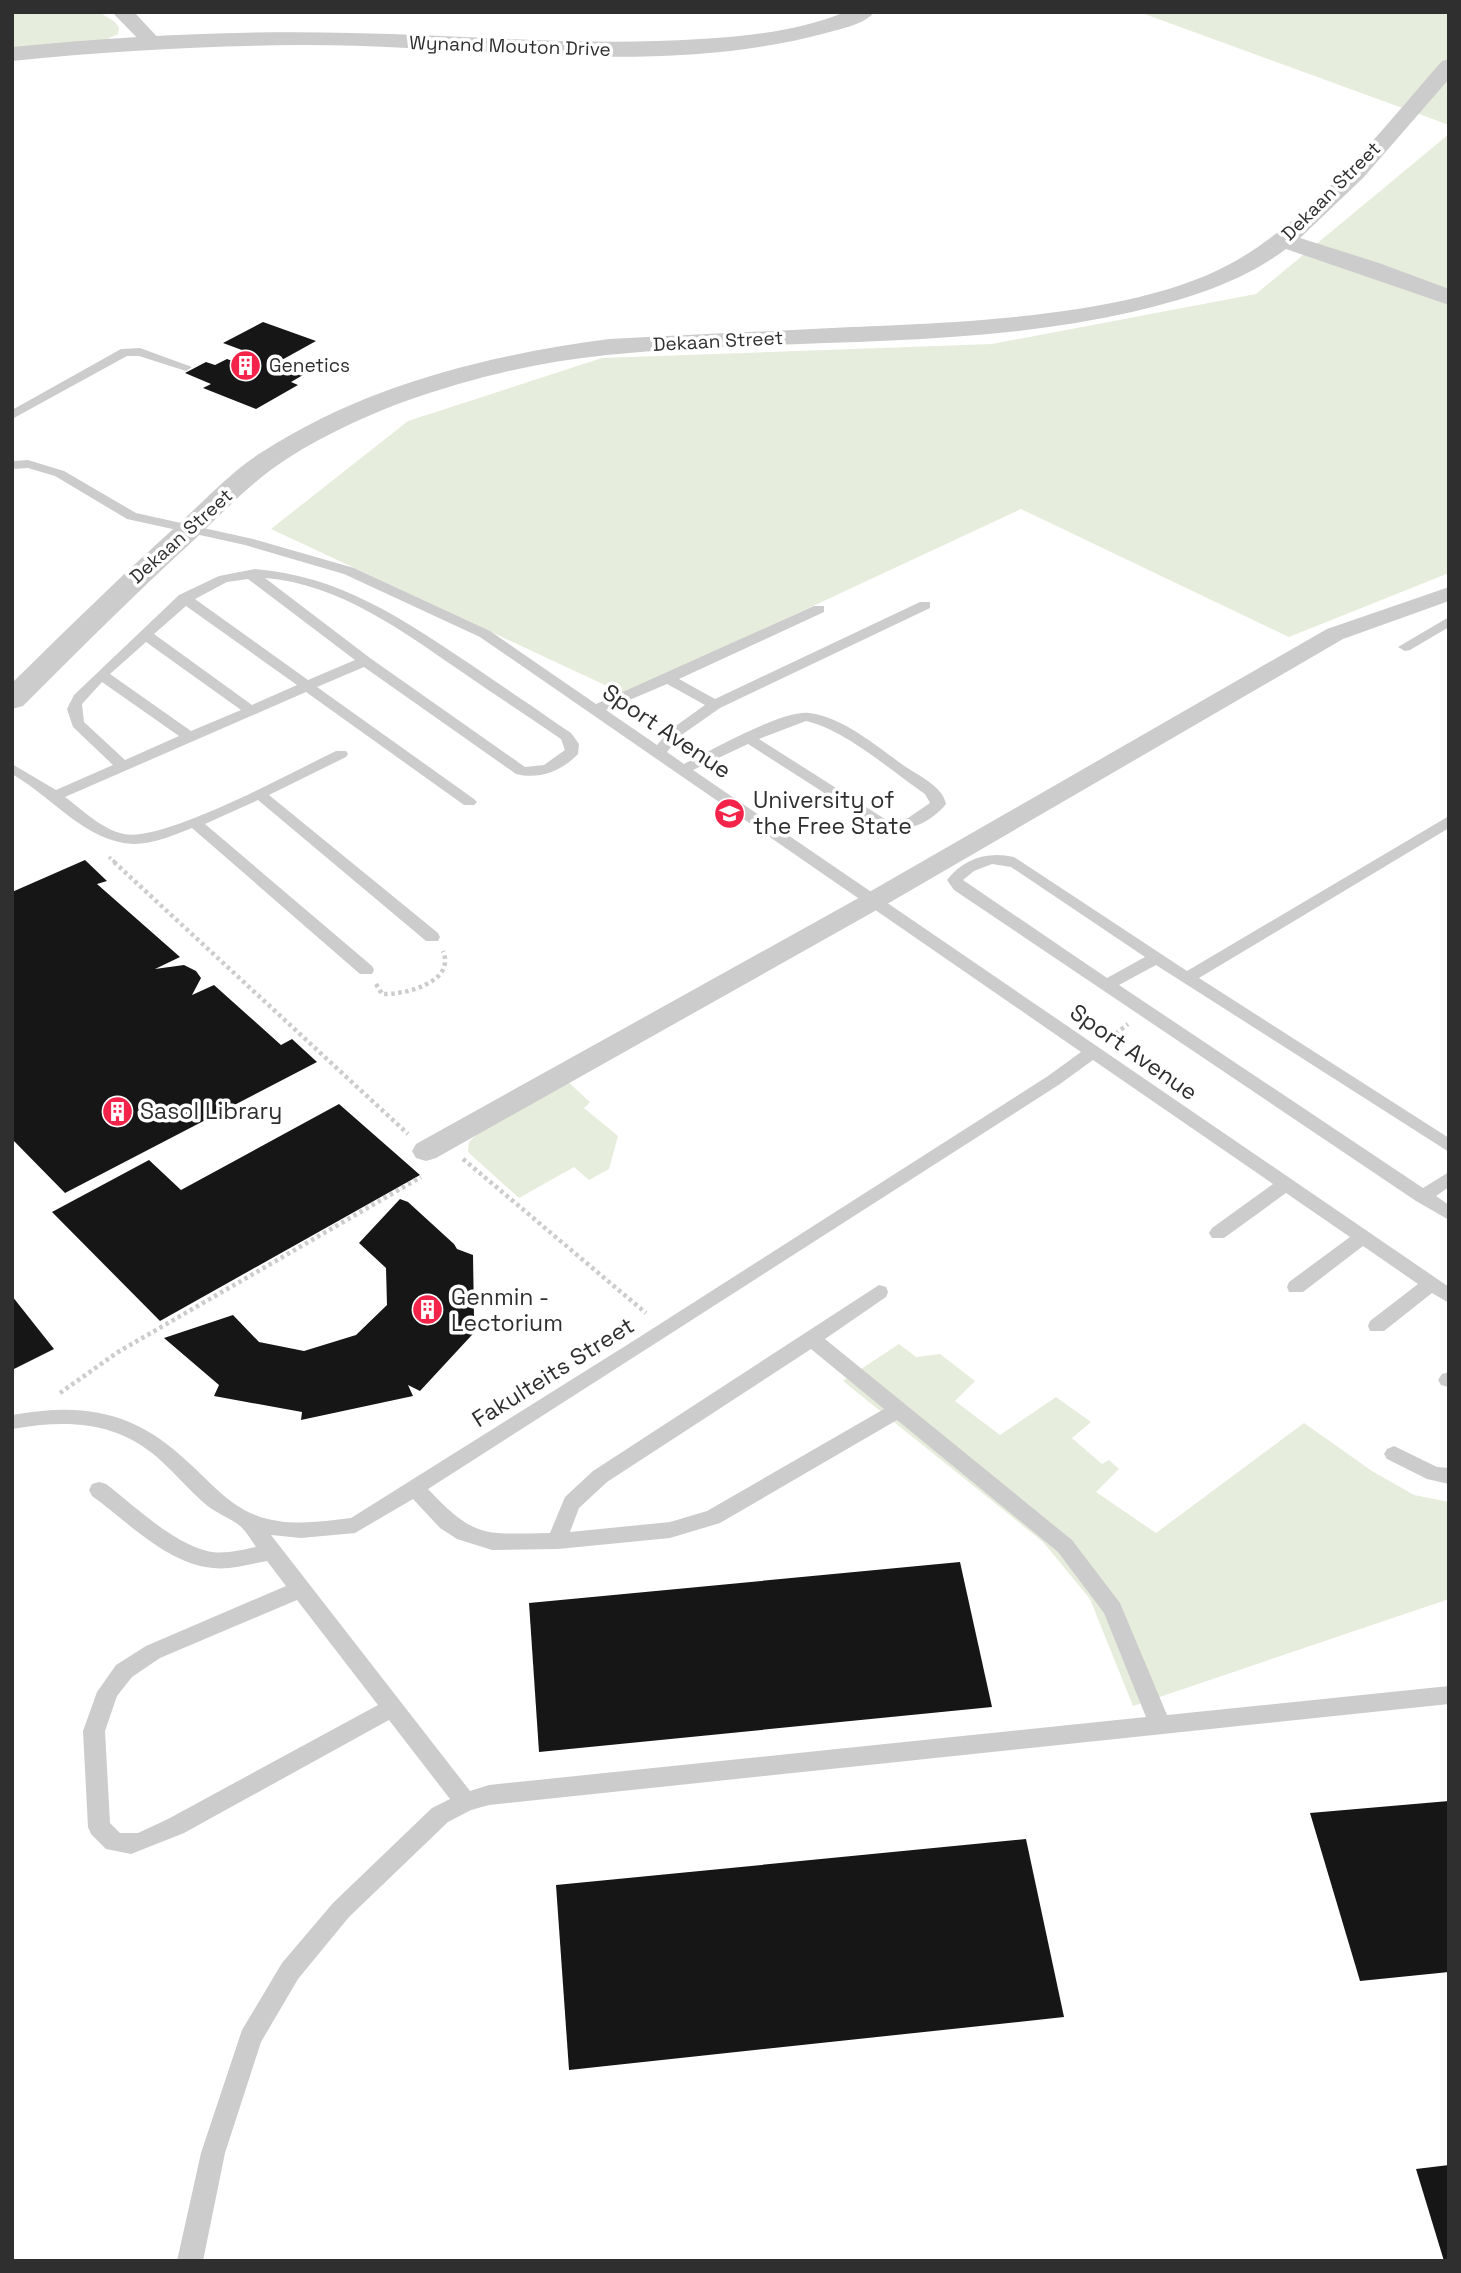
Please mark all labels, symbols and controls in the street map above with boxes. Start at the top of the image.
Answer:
street label: Wynand Mouton Drive [409,30,611,62]
street label: Dekaan Street [1276,136,1386,246]
street label: Dekaan Street [652,325,784,357]
building icon: Genetics [229,348,263,382]
place label: Genetics [269,353,350,378]
street label: Dekaan Street [124,483,238,589]
street label: Sport Avenue [597,677,737,785]
place label: University of the Free State [753,785,912,841]
school or university icon: University of the Free State [713,796,747,830]
street label: Sport Avenue [1064,997,1204,1107]
building icon: Sasol Library [100,1094,134,1128]
place label: Sasol Library [140,1096,282,1126]
place label: Genmin - Lectorium [451,1282,563,1338]
building icon: Genmin - Lectorium [411,1293,445,1327]
street label: Fakulteits Street [466,1310,640,1434]

